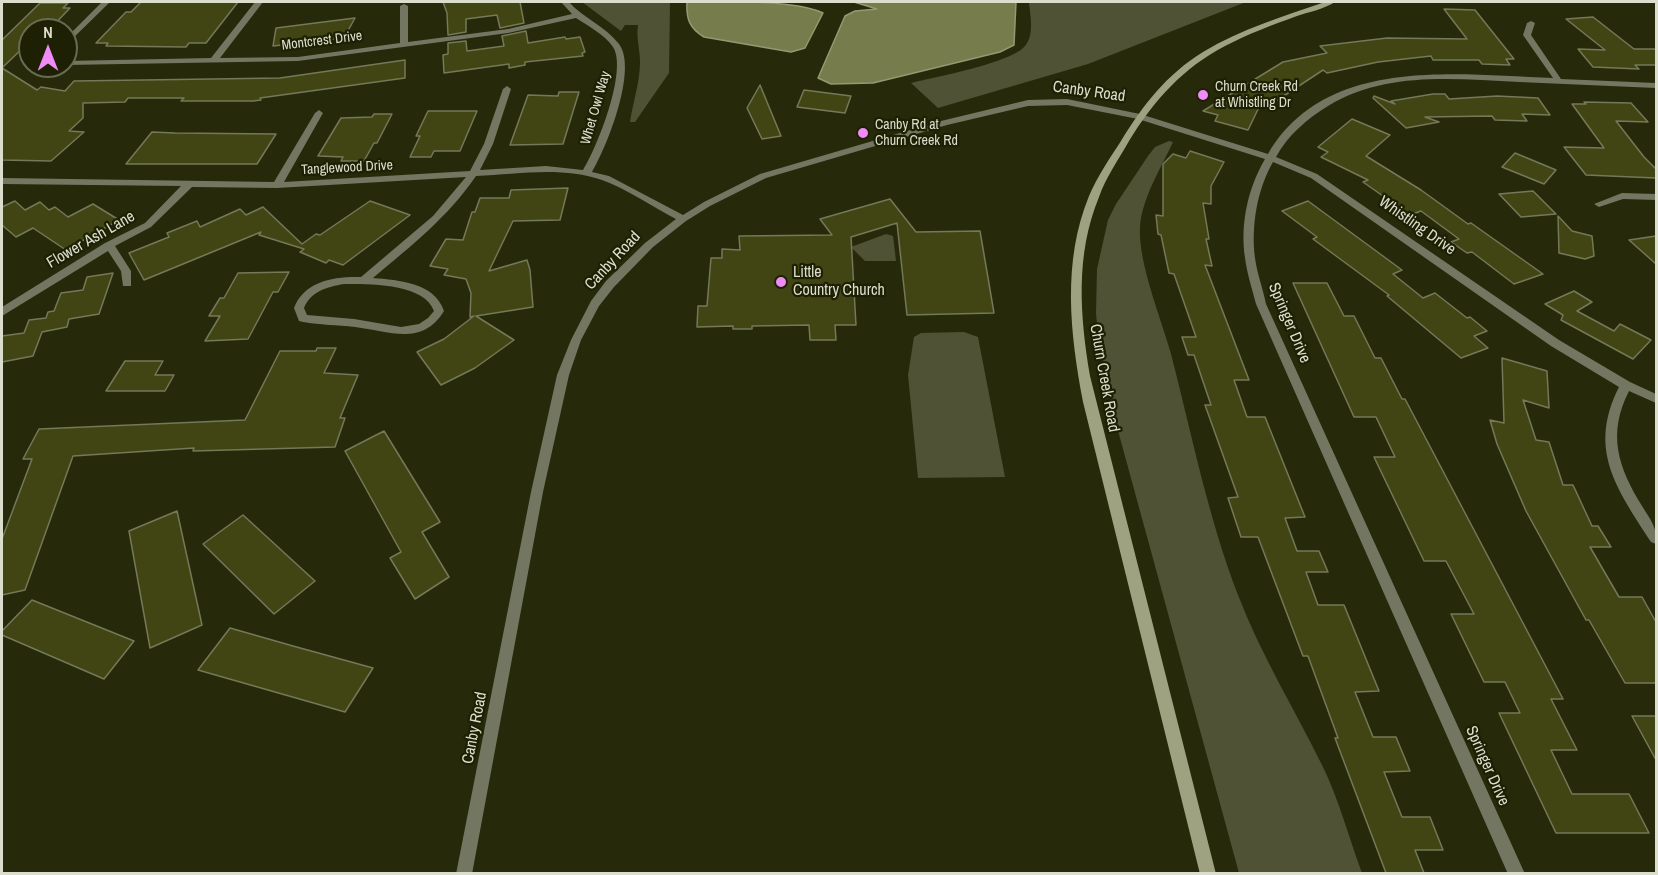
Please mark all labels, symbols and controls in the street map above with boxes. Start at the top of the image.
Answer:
north arrow [18,18,78,78]
text: N [43,21,53,43]
street label: Montcrest Drive [281,28,363,54]
street label: Whet Owl Way [578,69,614,147]
street label: Canby Road [1052,77,1126,107]
place label: Churn Creek Rd at Whistling Dr [1215,79,1298,112]
marker: Churn Creek Rd at Whistling Dr [1196,88,1210,102]
place label: Canby Rd at Churn Creek Rd [875,117,958,150]
marker: Canby Rd at Churn Creek Rd [856,126,870,140]
street label: Tanglewood Drive [301,157,393,179]
street label: Whistling Drive [1375,192,1459,260]
street label: Flower Ash Lane [44,207,138,273]
street label: Canby Road [581,228,645,294]
place label: Little Country Church [793,263,885,301]
marker: Little Country Church [774,275,788,289]
street label: Springer Drive [1263,280,1315,366]
street label: Churn Creek Road [1085,322,1123,434]
street label: Canby Road [459,690,491,766]
street label: Springer Drive [1461,723,1513,809]

